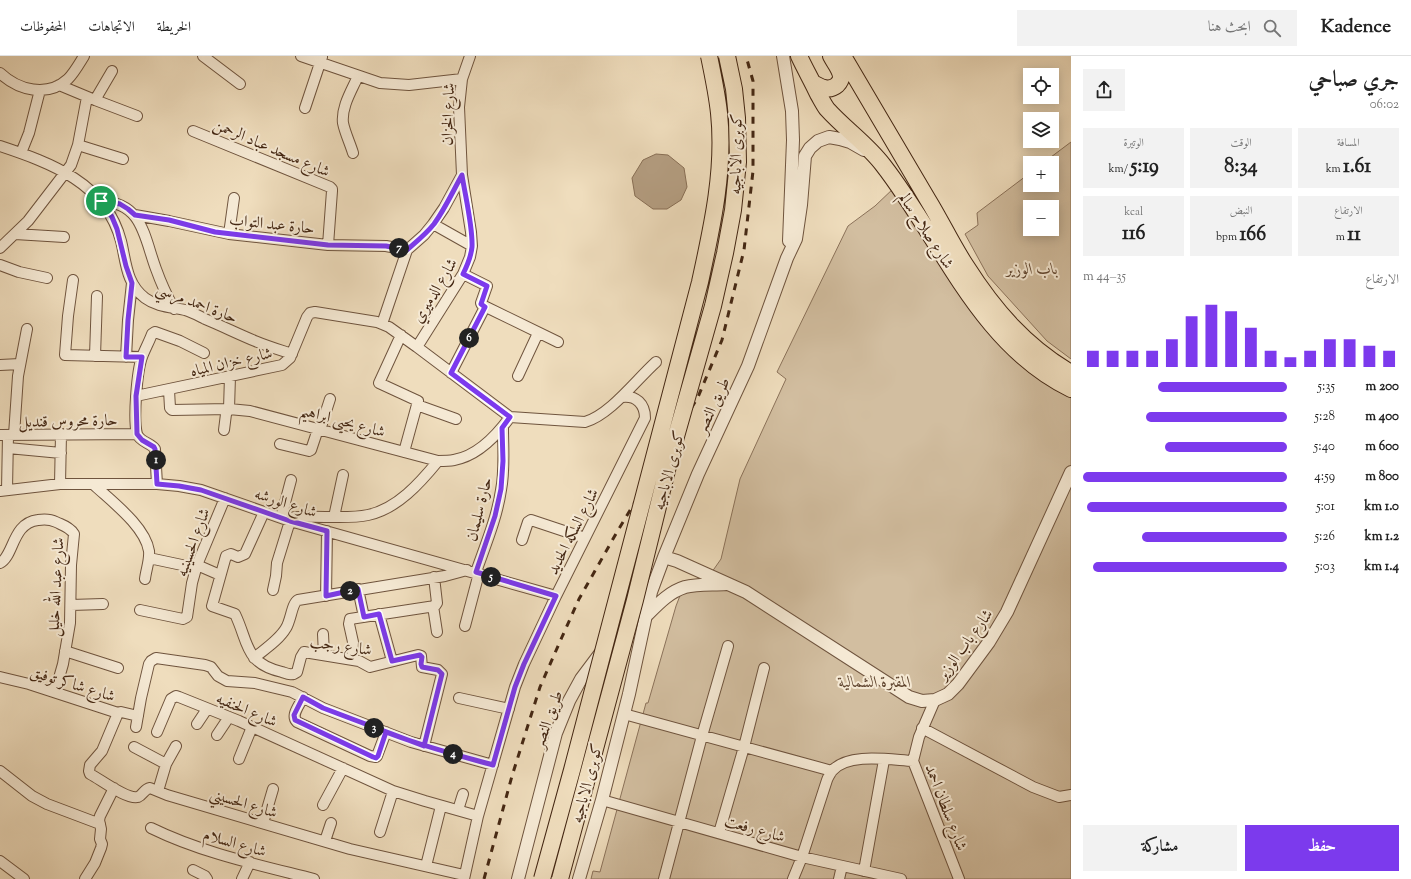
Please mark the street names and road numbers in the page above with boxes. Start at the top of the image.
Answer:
street label: شارع الخزان [437,82,462,146]
street label: كوبرى الاباجيه [725,113,750,195]
street label: شارع مسجد عباد الرحمن [209,114,333,184]
street label: شارع صلاح سالم [891,189,958,275]
street label: حارة عبد التواب [228,210,315,241]
street label: شارع الدميري [408,255,465,328]
street label: حارة احمد مرسي [151,278,240,332]
street label: شارع خزان المياه [188,343,275,384]
street label: طريق النصر [690,374,737,440]
street label: شارع يحيى ابراهيم [296,400,387,448]
street label: حارة محروس قنديل [18,410,118,435]
street label: كوبرى الاباجيه [649,428,692,513]
street label: حارة سليمان [461,475,499,544]
street label: شارع الورشه [251,483,319,525]
street label: شارع السكه الحديد [543,485,606,579]
street label: شارع الحسينيه [171,505,217,580]
street label: شارع عبد الله خليل [40,537,72,637]
street label: شارع باب الوزير [931,605,1000,688]
street label: شارع رجب [308,632,373,663]
street label: شارع شاكر توفيق [27,662,118,709]
street label: شارع الحنفيه [212,688,280,735]
street label: طريق النصر [528,688,570,754]
street label: كوبرى الاباجيه [567,741,610,826]
street label: شارع سلطان احمد [918,761,972,855]
street label: شارع الحسيني [206,783,280,827]
street label: شارع رفعت [721,811,787,850]
street label: شارع السلام [200,824,269,865]

